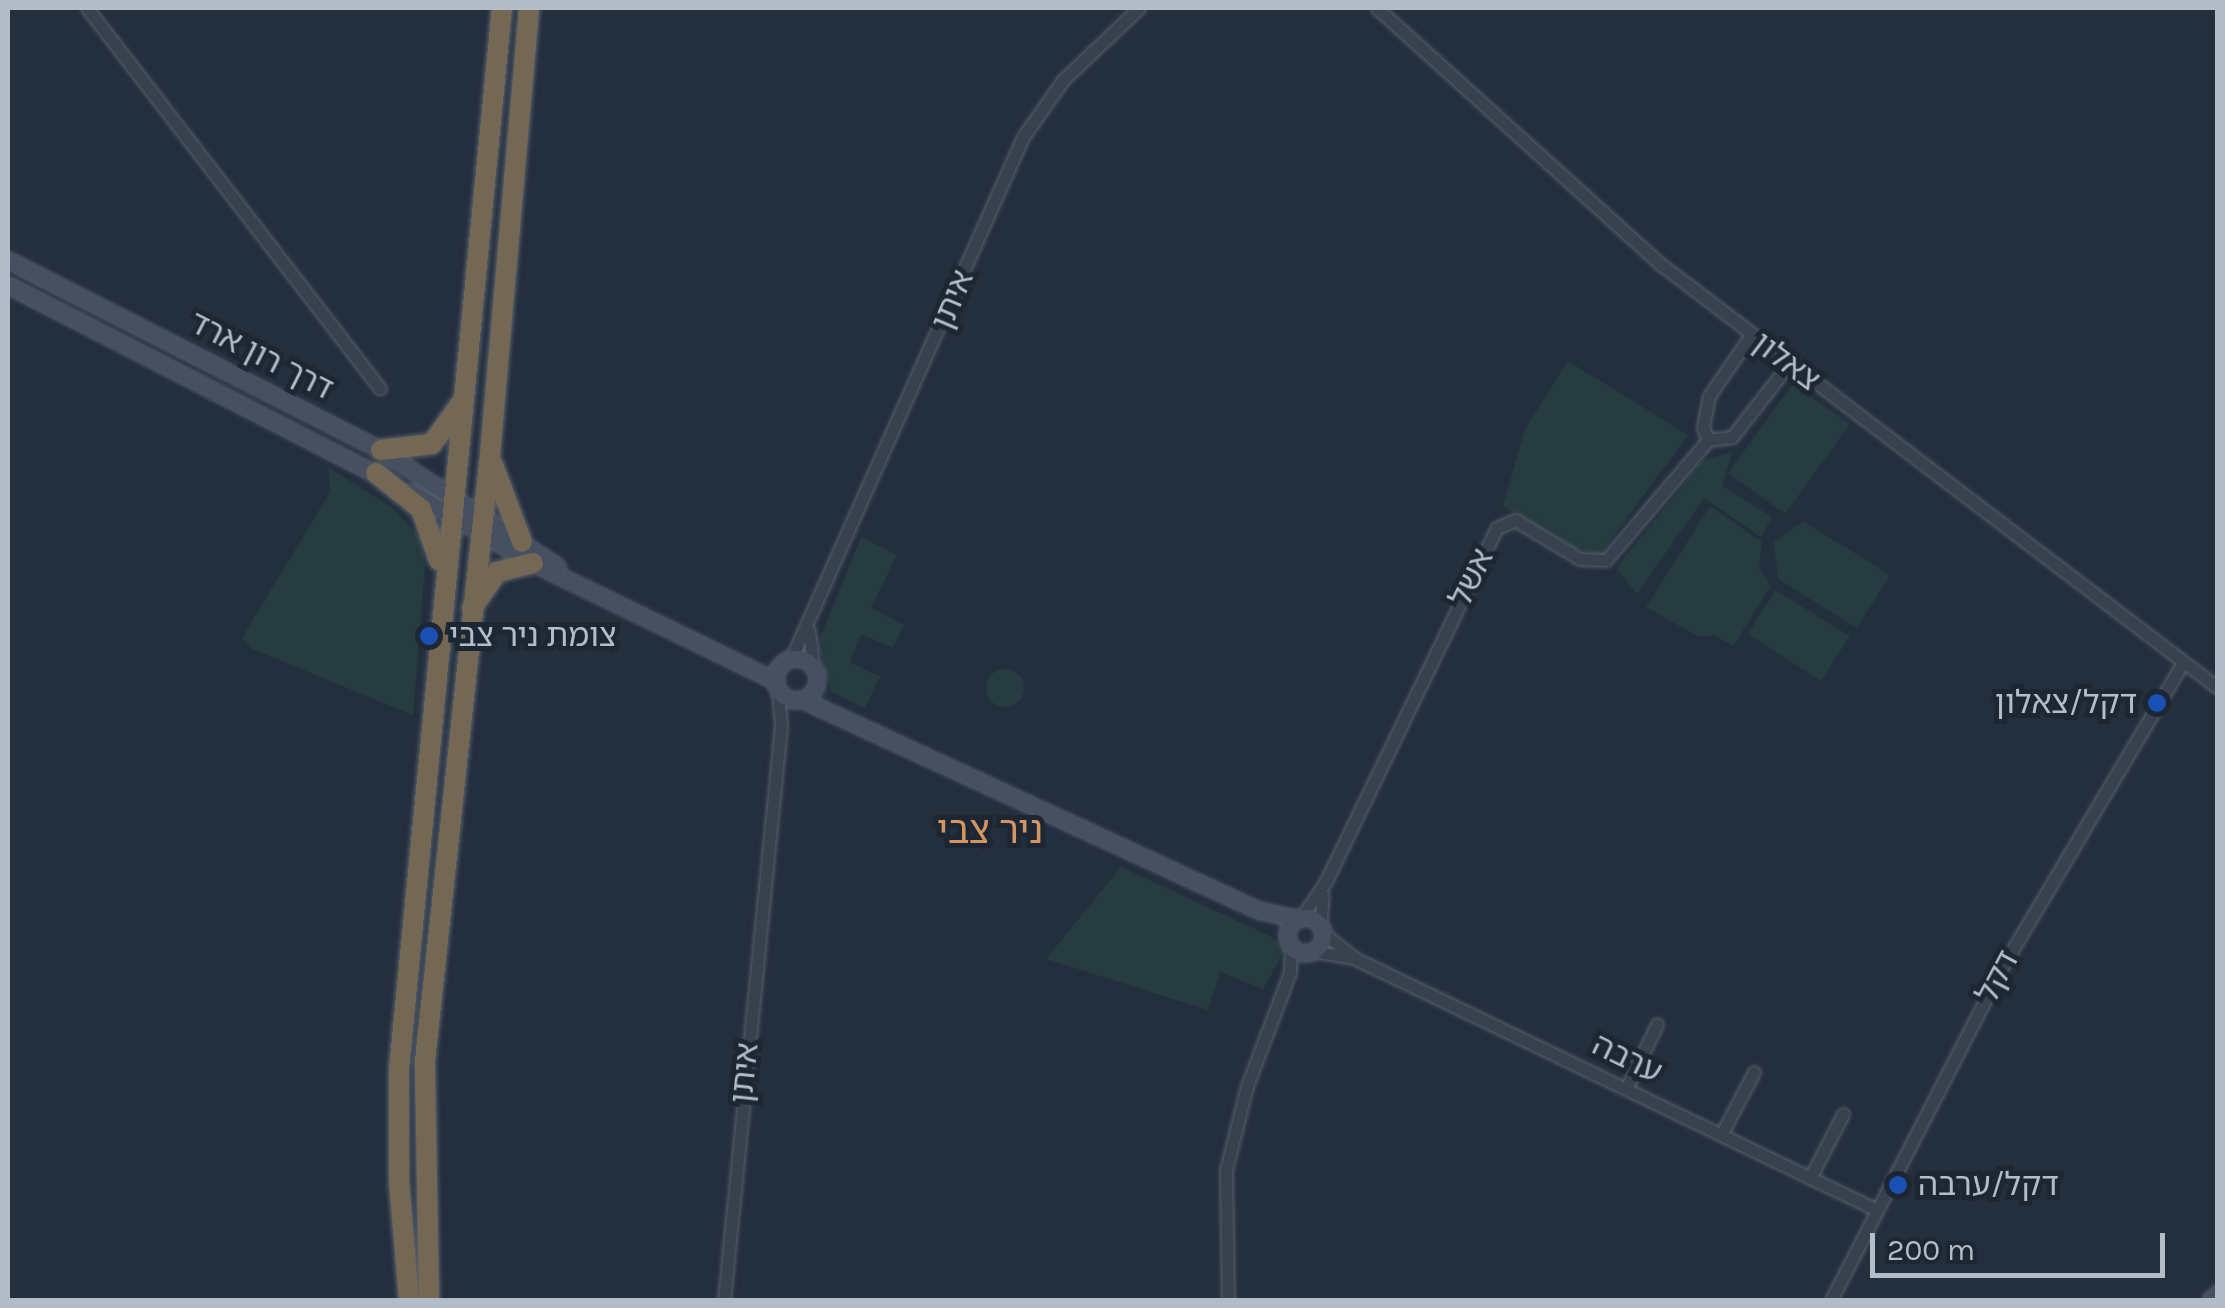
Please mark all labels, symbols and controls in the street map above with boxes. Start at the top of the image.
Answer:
street label: איתן [923,264,983,336]
street label: דרך רון ארד [183,303,339,409]
street label: צאלון [1745,324,1827,400]
street label: אשל [1442,543,1502,613]
place label: צומת ניר צבי [449,617,617,655]
marker: צומת ניר צבי [418,625,440,647]
place label: דקל/צאלון [1995,684,2137,722]
marker: דקל/צאלון [2146,692,2168,714]
district label: ניר צבי [937,808,1043,854]
street label: דקל [1968,944,2028,1010]
street label: ערבה [1586,1026,1668,1092]
street label: איתן [723,1041,767,1105]
place label: דקל/ערבה [1918,1166,2059,1204]
marker: דקל/ערבה [1887,1174,1909,1196]
scale bar [1875,1213,2170,1275]
text: 200 m [1887,1232,1975,1268]

